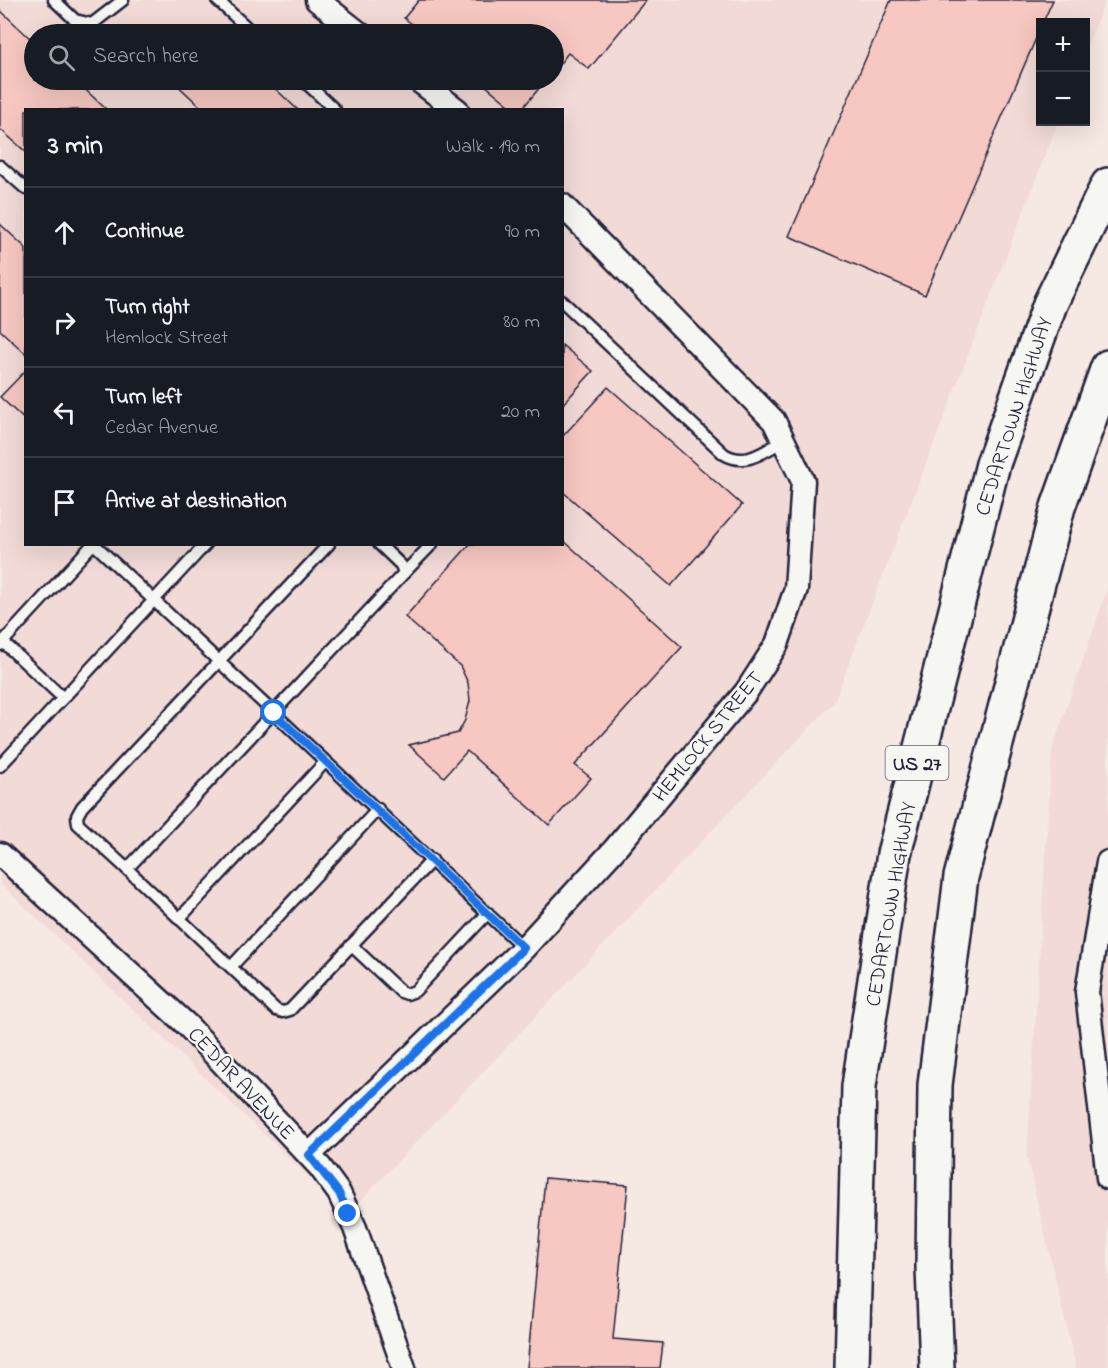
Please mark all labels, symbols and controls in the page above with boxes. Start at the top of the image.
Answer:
map controls [1036,18,1090,126]
button: + [1036,18,1090,72]
search box [24,24,564,90]
icon: search [45,41,78,74]
text: Search here [93,41,198,73]
button: − [1036,72,1090,126]
text: 3 min [48,128,103,166]
text: Walk · 190 m [446,133,540,162]
icon: ahead [48,216,81,249]
text: Continue [105,216,184,248]
text: 90 m [505,218,540,247]
text: Turn right [105,292,190,324]
icon: right [48,306,81,339]
text: 80 m [503,308,540,337]
street label: CEDARTOWN HIGHWAY [969,313,1061,520]
text: Hemlock Street [105,324,228,353]
text: Turn left [105,382,182,414]
icon: left [48,396,81,429]
text: 20 m [501,398,540,427]
text: Cedar Avenue [105,414,218,443]
icon: arrive [48,486,81,519]
text: Arrive at destination [105,486,287,518]
street label: HEMLOCK STREET [646,665,771,809]
route start [260,699,286,725]
road number: US 27 [886,746,948,780]
street label: CEDARTOWN HIGHWAY [859,799,925,1009]
street label: CEDAR AVENUE [180,1021,301,1148]
route end [334,1200,360,1226]

